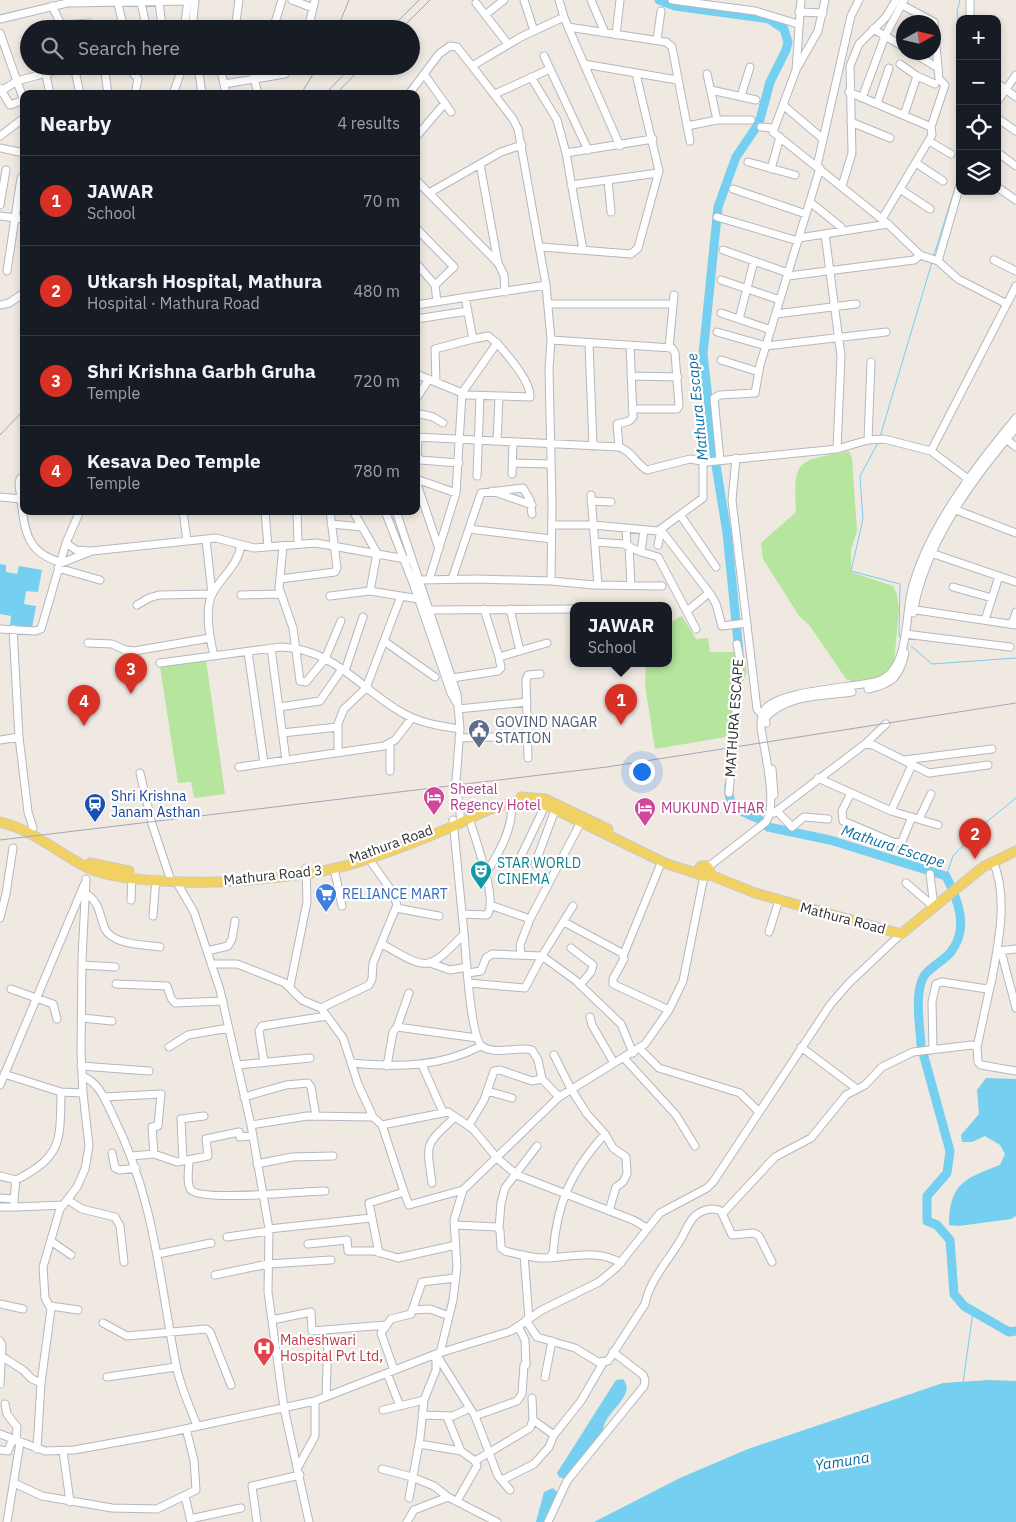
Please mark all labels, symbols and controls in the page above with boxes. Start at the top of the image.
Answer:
north arrow [896,15,941,60]
map controls [956,15,1001,195]
button: + [956,15,1001,60]
search box [20,20,420,75]
icon: search [38,34,66,62]
text: Search here [78,36,180,60]
button: − [956,60,1001,105]
button: locate [956,105,1001,150]
text: Nearby [40,109,111,137]
text: 4 results [337,113,400,133]
button: layers [956,150,1001,195]
text: JAWAR [87,179,154,203]
text: 1 [51,191,61,211]
text: 70 m [363,191,400,211]
text: School [87,203,136,223]
text: Utkarsh Hospital, Mathura [87,269,322,293]
text: 2 [51,281,61,301]
text: 480 m [353,281,400,301]
text: Hospital · Mathura Road [87,293,260,313]
water label: Mathura Escape [682,352,712,461]
text: Shri Krishna Garbh Gruha [87,359,316,383]
text: 3 [51,371,61,391]
text: 720 m [353,371,400,391]
text: Temple [87,383,140,403]
text: Kesava Deo Temple [87,449,261,473]
text: 4 [51,461,61,481]
text: 780 m [353,461,400,481]
text: Temple [87,473,140,493]
popup [570,602,672,667]
text: JAWAR [588,613,654,637]
text: School [588,637,636,657]
pin: 3 [115,653,147,694]
street label: MATHURA ESCAPE [721,658,747,778]
pin: 1 [605,684,637,725]
pin: 4 [68,685,100,726]
place label: GOVIND NAGAR STATION [495,713,598,747]
public building icon: GOVIND NAGAR STATION [467,718,491,749]
your location [629,759,655,785]
place label: Sheetal Regency Hotel [450,780,541,814]
hotel icon: Sheetal Regency Hotel [422,785,446,816]
place label: Shri Krishna Janam Asthan [111,787,201,821]
station icon: Shri Krishna Janam Asthan [83,792,107,823]
hotel icon: MUKUND VIHAR [633,796,657,827]
place label: MUKUND VIHAR [661,799,765,817]
pin: 2 [959,818,991,859]
water label: Mathura Escape [839,820,947,872]
street label: Mathura Road [347,821,435,867]
place label: STAR WORLD CINEMA [497,854,581,888]
theatre icon: STAR WORLD CINEMA [469,859,493,890]
street label: Mathura Road 3 [223,861,323,889]
supermarket icon: RELIANCE MART [314,882,338,913]
place label: RELIANCE MART [342,885,448,903]
street label: Mathura Road [798,898,888,938]
place label: Maheshwari Hospital Pvt Ltd, [280,1331,383,1365]
hospital icon: Maheshwari Hospital Pvt Ltd, [252,1336,276,1367]
water label: Yamuna [813,1447,871,1475]

